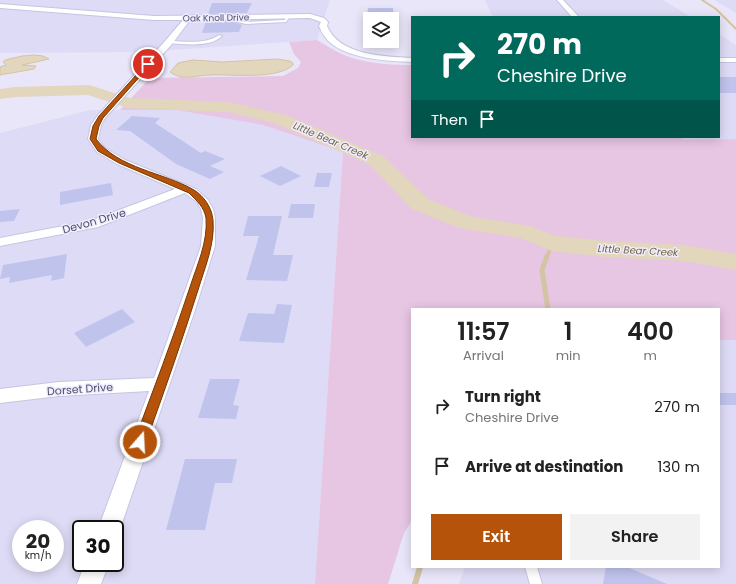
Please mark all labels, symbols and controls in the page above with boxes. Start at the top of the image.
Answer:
street label: Oak Knoll Drive [183,11,250,25]
map controls [363,12,399,48]
button: layers [363,12,399,48]
text: 270 m [497,25,582,64]
icon: right [431,32,483,84]
pin [131,47,165,81]
icon: arrive [137,53,159,75]
text: Cheshire Drive [497,63,627,88]
icon: arrive [476,108,498,130]
text: Then [431,109,468,130]
water label: Little Bear Creek [291,118,372,163]
street label: Devon Drive [60,204,128,238]
water label: Little Bear Creek [597,241,679,260]
text: 11:57 [457,315,510,348]
text: 1 [564,315,573,348]
text: 400 [627,315,674,348]
text: Arrival [463,346,504,365]
text: min [556,346,581,365]
text: m [644,346,657,365]
street label: Dorset Drive [47,379,114,399]
text: Turn right [465,386,541,407]
icon: right [431,395,453,417]
text: 270 m [654,396,700,417]
text: Cheshire Drive [465,408,559,427]
position arrow [119,421,161,463]
icon: arrive [431,455,453,477]
text: Arrive at destination [465,456,623,477]
text: 130 m [657,456,700,477]
button: Exit [431,514,562,560]
button: Share [570,514,700,560]
speed limit sign: 30 [72,520,124,572]
text: 20 [26,527,50,555]
text: km/h [25,548,51,563]

